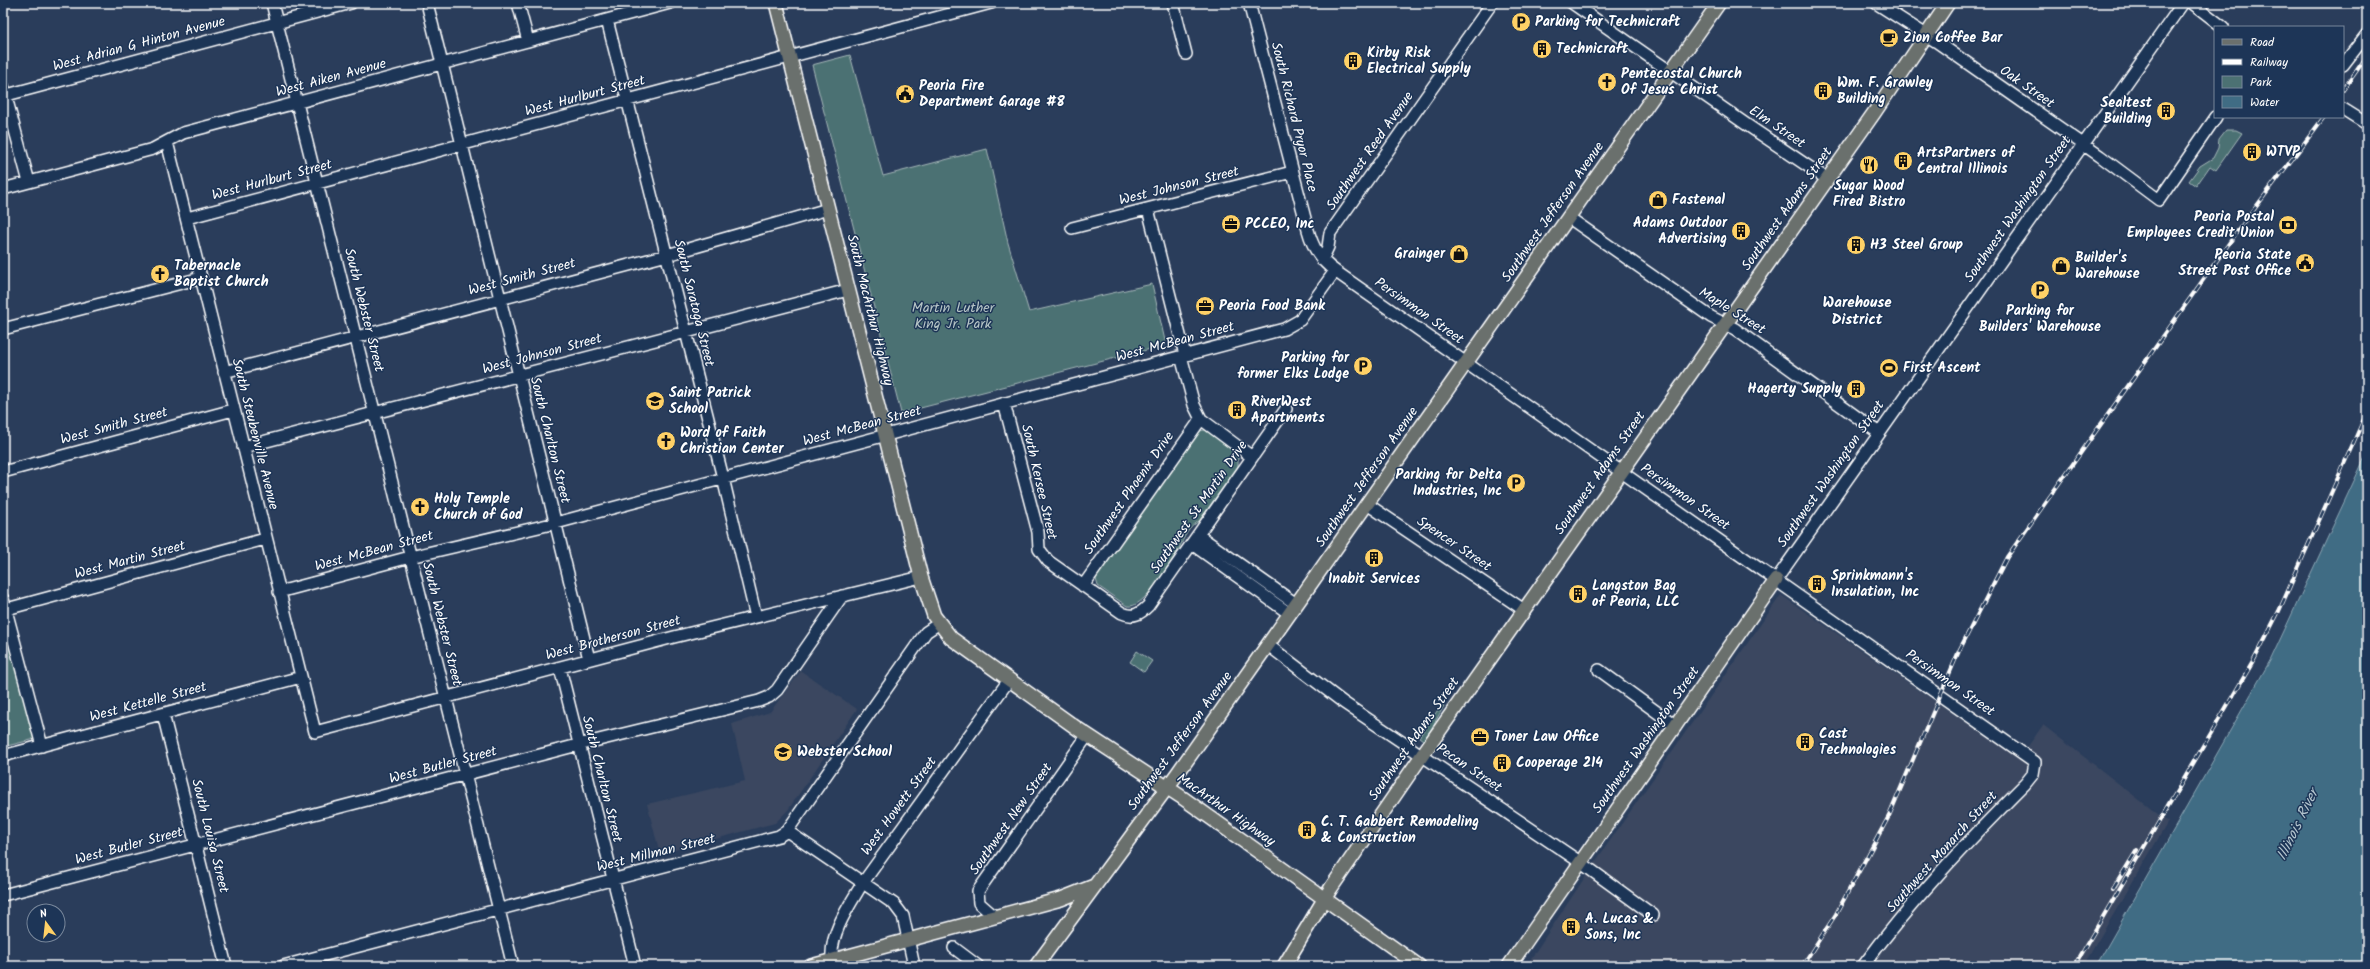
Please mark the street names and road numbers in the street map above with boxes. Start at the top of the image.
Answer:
street label: West Adrian G Hinton Avenue [50,10,228,78]
street label: South Richard Pryor Place [1265,40,1323,195]
street label: West Aiken Avenue [273,53,389,103]
street label: Oak Street [1995,60,2060,114]
street label: West Hurlburt Street [522,69,648,123]
street label: Southwest Reed Avenue [1321,86,1420,215]
street label: Elm Street [1744,100,1810,154]
street label: Southwest Washington Street [1959,131,2078,287]
street label: Southwest Jefferson Avenue [1496,137,1610,287]
street label: Southwest Adams Street [1736,142,1838,275]
street label: West Hurlburt Street [209,153,335,207]
street label: West Johnson Street [1117,160,1242,212]
street label: South MacArthur Highway [841,232,900,388]
street label: South Saratoga Street [668,237,721,369]
street label: South Webster Street [338,246,390,375]
street label: West Smith Street [466,252,579,302]
street label: Persimmon Street [1370,272,1469,350]
street label: Maple Street [1694,282,1770,341]
street label: West McBean Street [1113,315,1237,368]
street label: West Johnson Street [480,327,605,381]
street label: South Steubenville Avenue [226,356,285,513]
street label: South Charlton Street [524,374,577,506]
street label: Southwest Washington Street [1772,396,1891,552]
street label: West McBean Street [800,399,924,452]
street label: West Smith Street [58,401,171,451]
street label: Southwest Jefferson Avenue [1310,402,1424,552]
street label: Southwest Adams Street [1549,406,1651,539]
street label: South Kersee Street [1015,422,1063,542]
street label: Southwest Phoenix Drive [1078,427,1180,559]
street label: Southwest St Martin Drive [1145,435,1254,578]
street label: Persimmon Street [1636,458,1735,536]
street label: Spencer Street [1412,511,1496,578]
street label: West McBean Street [312,524,436,577]
street label: West Martin Street [72,534,188,585]
street label: South Webster Street [416,560,468,689]
street label: West Brotherson Street [543,609,683,667]
street label: Persimmon Street [1901,644,2000,722]
street label: Southwest Washington Street [1587,662,1706,818]
street label: Southwest Jefferson Avenue [1122,666,1238,815]
street label: Southwest Adams Street [1363,672,1465,805]
street label: West Kettelle Street [87,676,209,728]
street label: South Charlton Street [576,713,629,845]
street label: Pecan Street [1432,738,1507,798]
street label: West Butler Street [387,740,500,790]
street label: West Howett Street [856,751,943,860]
street label: Southwest New Street [964,758,1058,880]
street label: MacArthur Highway [1172,768,1280,853]
street label: South Louisa Street [185,777,235,896]
street label: Southwest Monarch Street [1881,786,2003,918]
street label: West Butler Street [73,821,186,871]
street label: West Millman Street [594,827,718,878]

